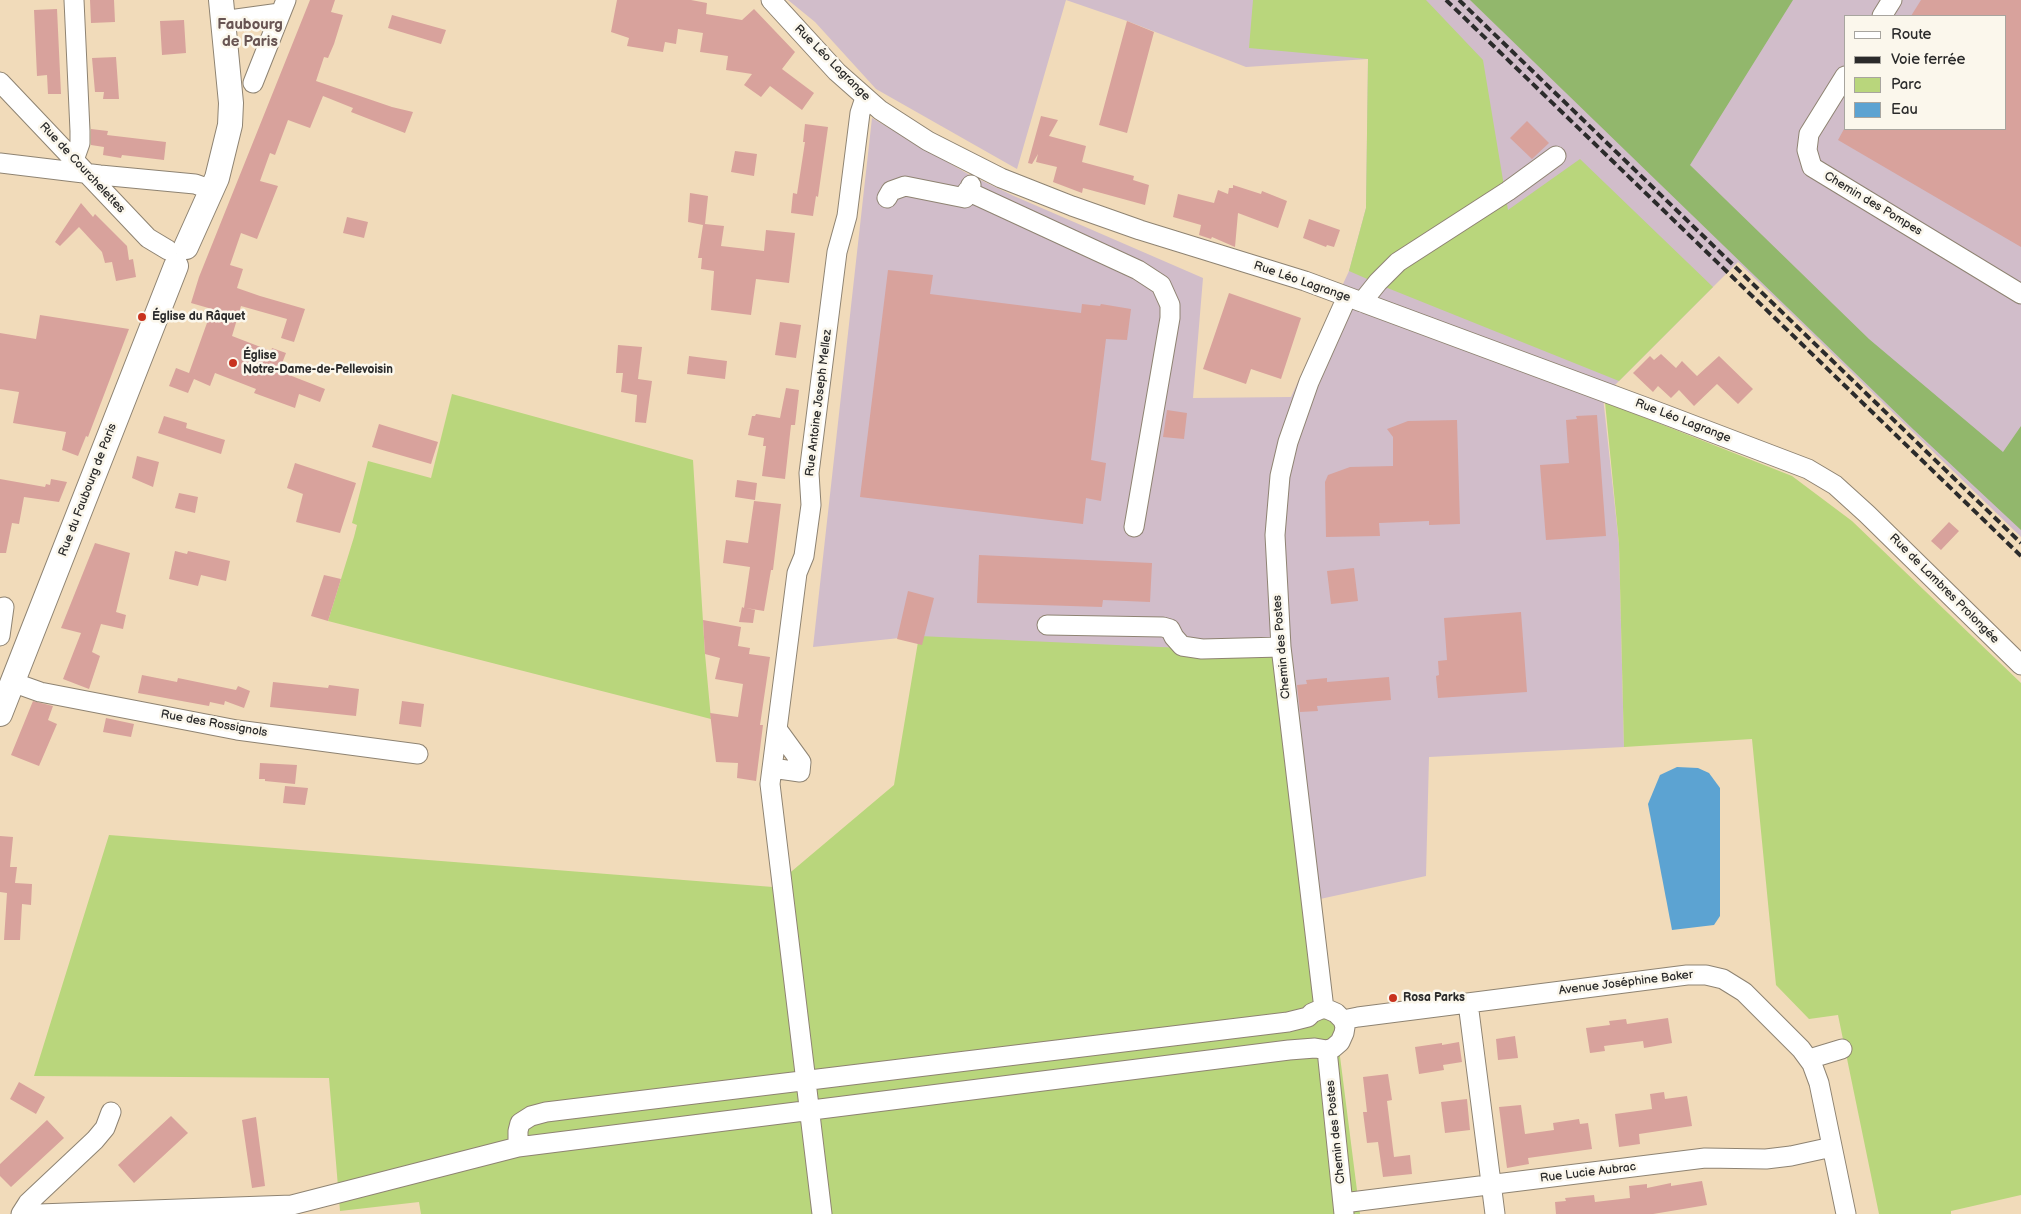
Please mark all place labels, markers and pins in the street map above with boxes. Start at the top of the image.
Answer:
place label: Église du Râquet [152,310,245,324]
marker: Église du Râquet [136,311,148,323]
place label: Église Notre-Dame-de-Pellevoisin [243,349,393,377]
marker: Église Notre-Dame-de-Pellevoisin [227,357,239,369]
place label: Rosa Parks [1403,991,1465,1005]
marker: Rosa Parks [1387,992,1399,1004]

